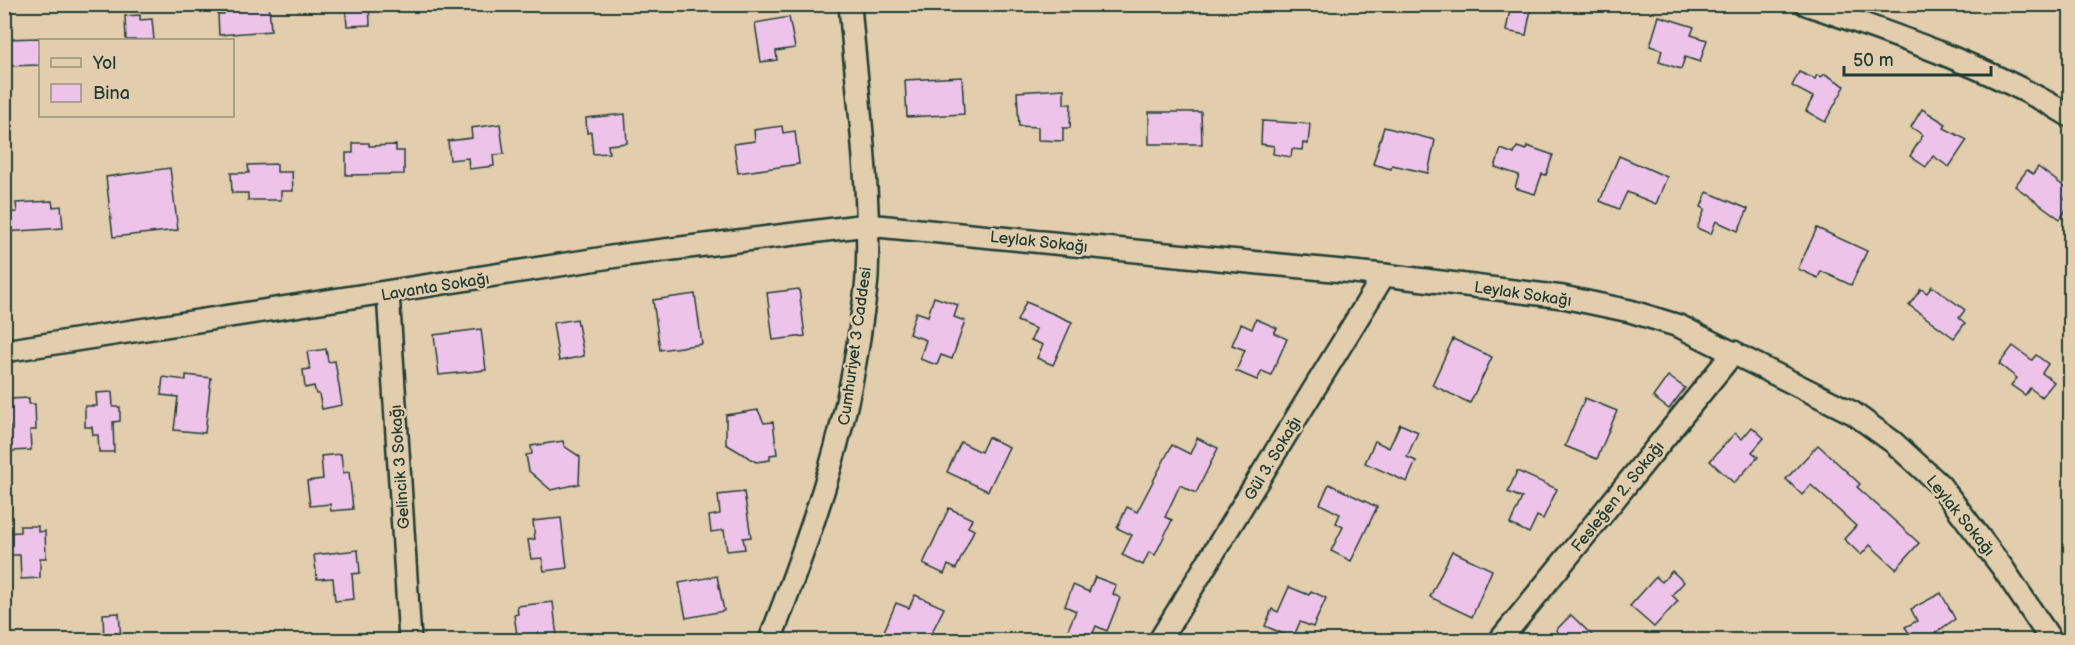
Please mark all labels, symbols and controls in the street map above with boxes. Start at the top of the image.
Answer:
legend [39,39,234,117]
scale bar [1844,39,1991,77]
text: 50 m [1853,50,1894,71]
text: Yol [92,53,116,74]
text: Bina [93,83,130,104]
street label: Leylak Sokağı [989,228,1089,257]
street label: Cumhuriyet 3 Caddesi [835,266,876,427]
street label: Lavanta Sokağı [380,270,491,305]
street label: Leylak Sokağı [1473,278,1573,311]
street label: Gelincik 3 Sokağı [387,404,414,530]
street label: Gül 3. Sokağı [1241,413,1306,504]
street label: Fesleğen 2. Sokağı [1568,438,1668,556]
street label: Leylak Sokağı [1922,472,1998,560]

